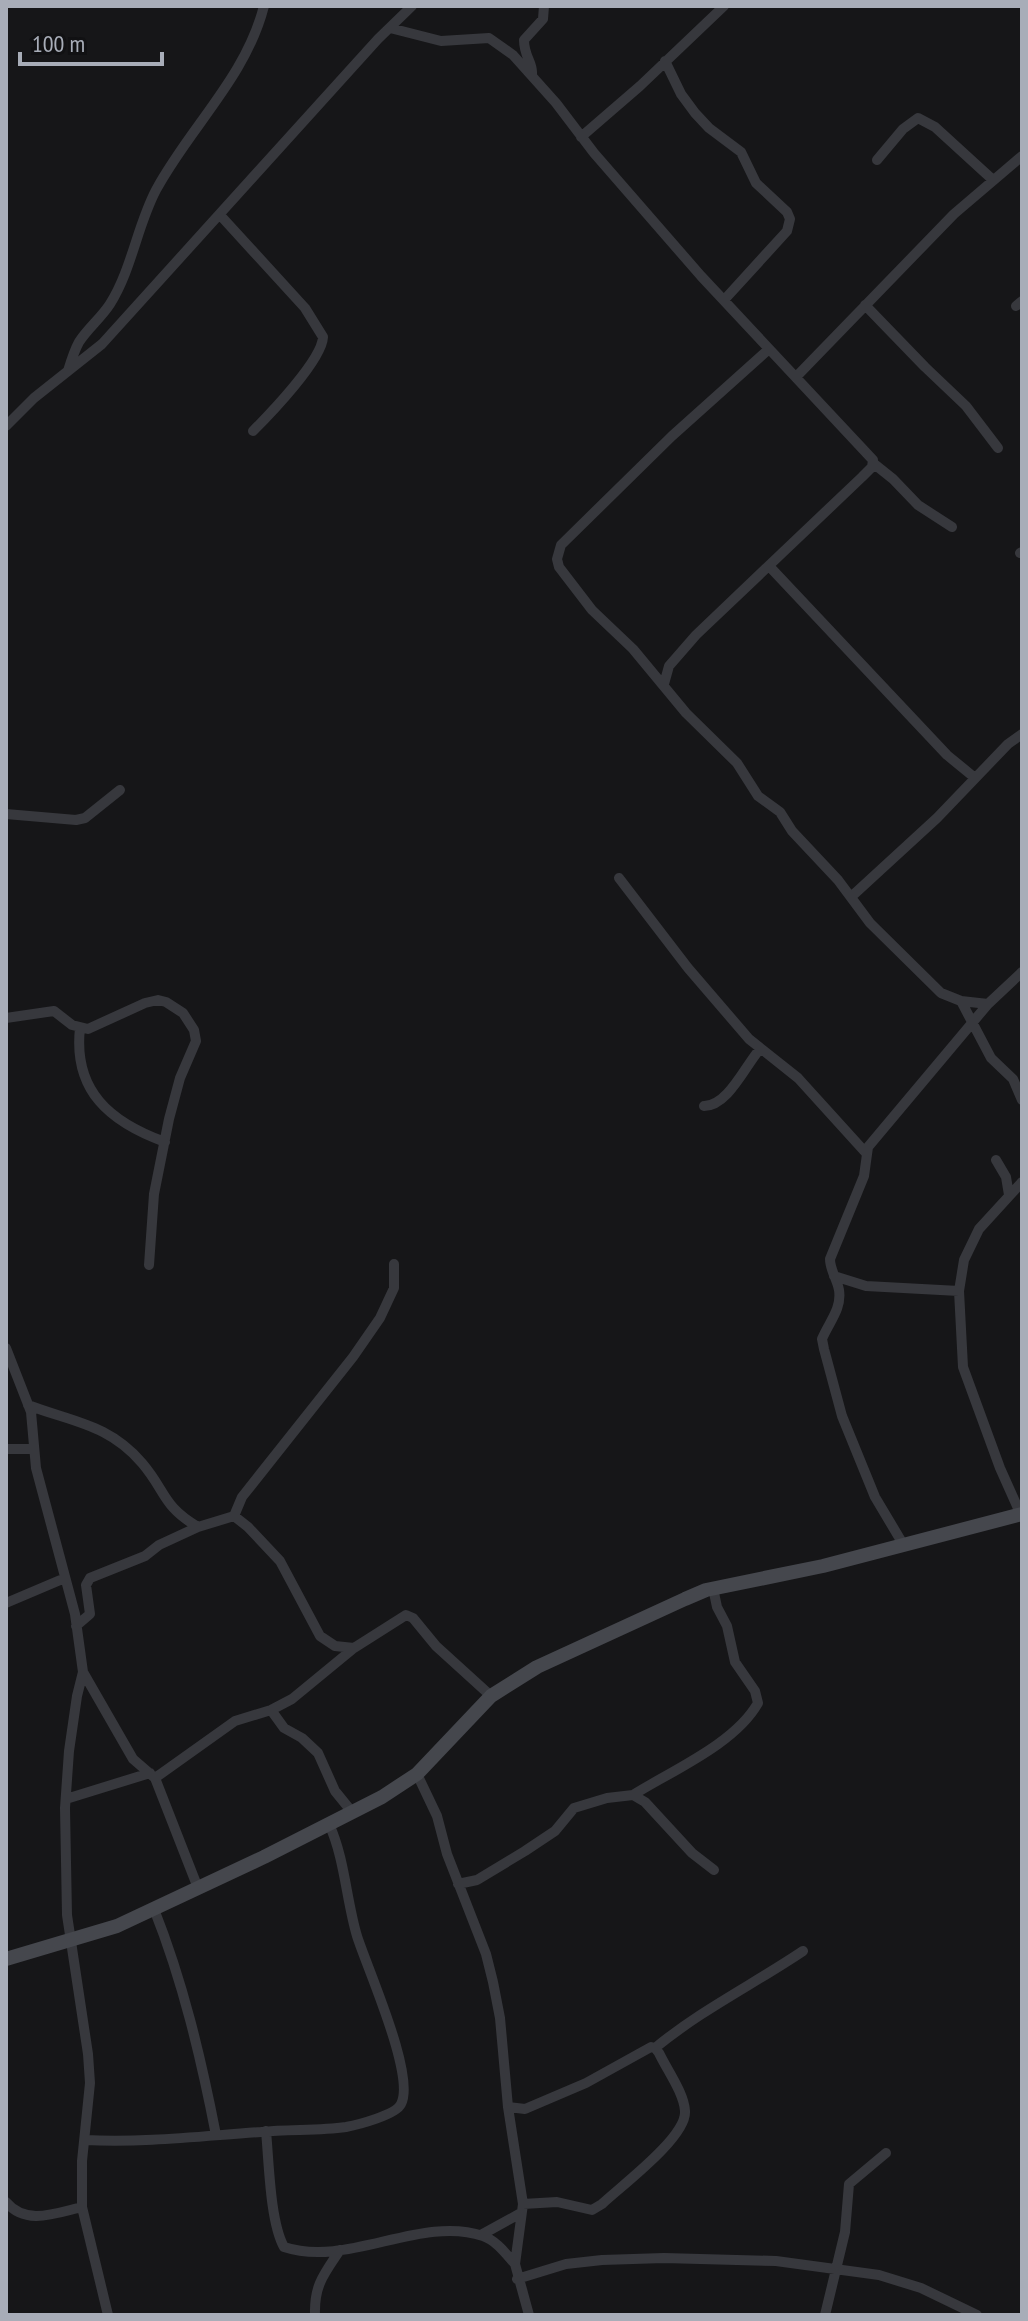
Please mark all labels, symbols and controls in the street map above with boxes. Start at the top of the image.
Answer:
scale bar [20,16,162,66]
text: 100 m [32,28,85,59]

